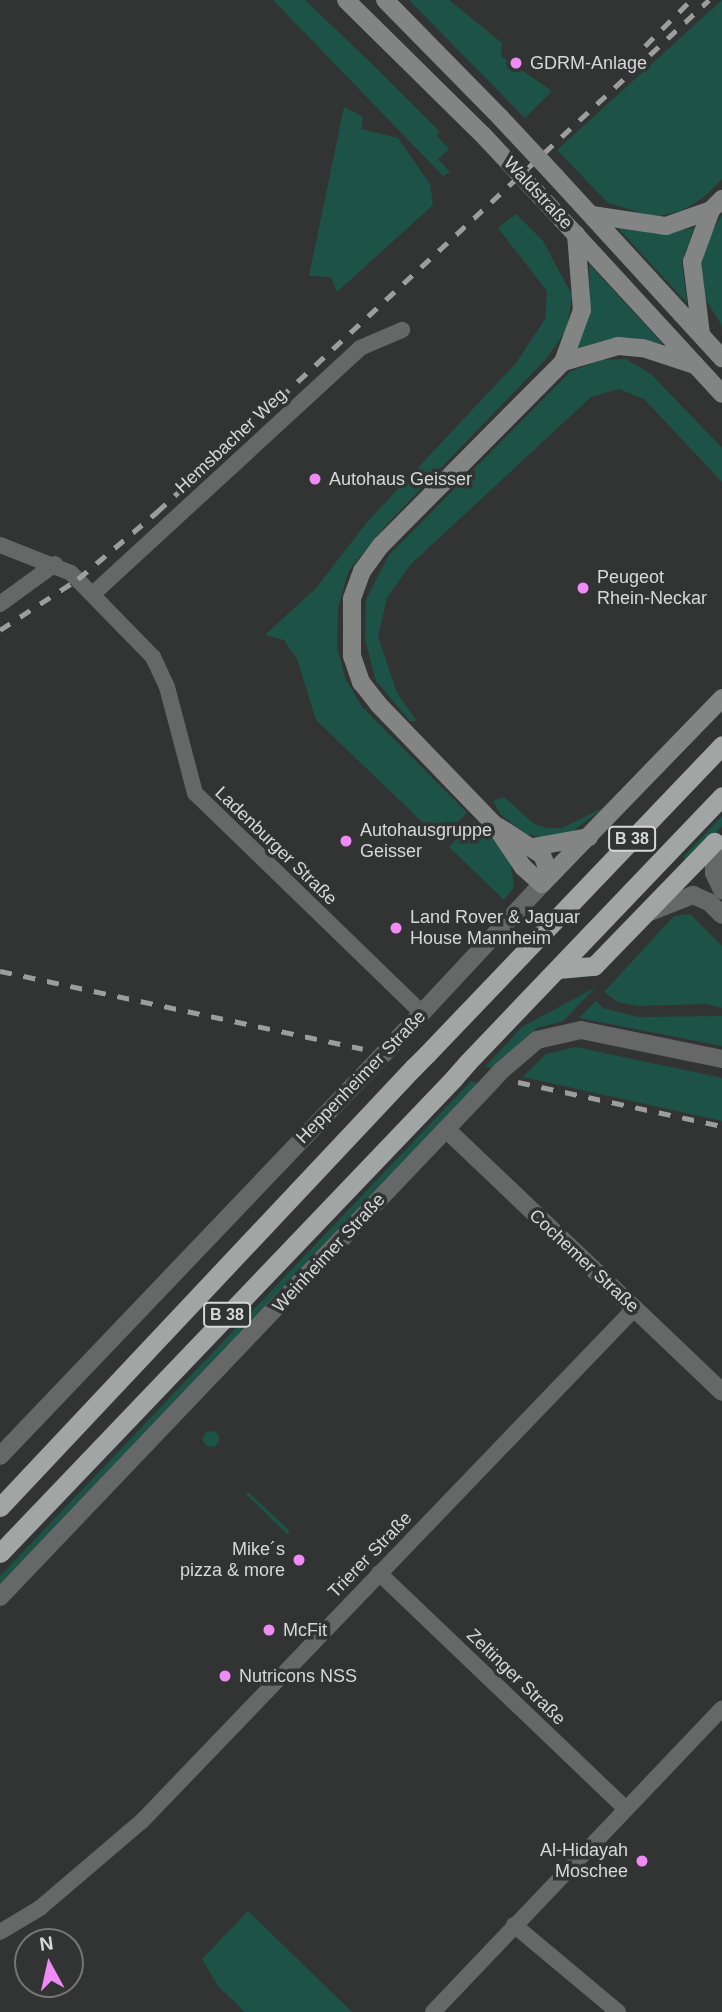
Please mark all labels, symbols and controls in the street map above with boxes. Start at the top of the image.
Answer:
place label: GDRM-Anlage [530,52,647,74]
marker: GDRM-Anlage [508,55,524,71]
street label: Waldstraße [499,152,577,234]
street label: Hemsbacher Weg [171,384,291,498]
place label: Autohaus Geisser [329,468,472,490]
marker: Autohaus Geisser [307,471,323,487]
place label: Peugeot Rhein-Neckar [597,567,707,610]
marker: Peugeot Rhein-Neckar [575,580,591,596]
street label: Ladenburger Straße [211,782,341,910]
place label: Autohausgruppe Geisser [360,820,492,862]
road number: B 38 [608,826,656,852]
marker: Autohausgruppe Geisser [338,833,354,849]
place label: Land Rover & Jaguar House Mannheim [410,907,580,950]
marker: Land Rover & Jaguar House Mannheim [388,920,404,936]
street label: Heppenheimer Straße [292,1006,430,1148]
street label: Weinheimer Straße [268,1189,390,1317]
street label: Cochemer Straße [525,1205,643,1317]
road number: B 38 [202,1302,252,1328]
street label: Trierer Straße [324,1507,416,1603]
place label: Mike´s pizza & more [180,1539,285,1582]
marker: Mike´s pizza & more [291,1552,307,1568]
place label: McFit [283,1619,327,1641]
marker: McFit [261,1622,277,1638]
street label: Zeltinger Straße [462,1624,570,1730]
place label: Nutricons NSS [239,1665,357,1687]
marker: Nutricons NSS [217,1668,233,1684]
place label: Al-Hidayah Moschee [540,1840,628,1882]
marker: Al-Hidayah Moschee [634,1853,650,1869]
north arrow [14,1928,84,1998]
text: N [38,1932,55,1955]

